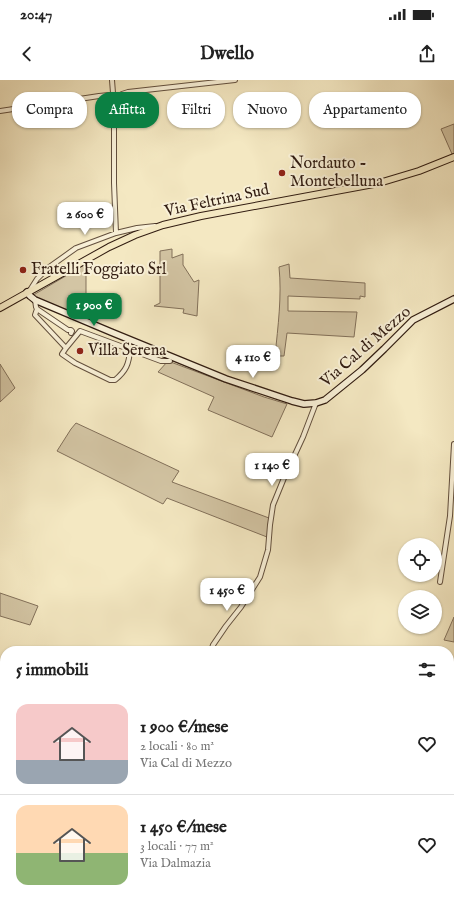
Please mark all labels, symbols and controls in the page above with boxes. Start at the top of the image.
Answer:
text: 20:47 [20,5,52,24]
icon: back [16,43,38,65]
text: Dwello [200,43,254,66]
icon: share [416,43,438,65]
chip: Compra [12,92,87,128]
chip: Affitta [95,92,159,128]
chip: Filtri [167,92,225,128]
chip: Nuovo [233,92,301,128]
chip: Appartamento [309,92,421,128]
place label: Nordauto - Montebelluna [290,154,383,192]
marker: Nordauto - Montebelluna [277,168,287,178]
street label: Via Feltrina Sud [162,180,272,222]
pin: 2 600 € [48,202,122,236]
text: 2 600 € [66,206,104,223]
place label: Fratelli Foggiato Srl [31,260,167,280]
marker: Fratelli Foggiato Srl [18,265,28,275]
pin: 1 900 € [57,293,131,327]
text: 1 900 € [76,297,112,314]
street label: Via Cal di Mezzo [316,302,416,392]
place label: Villa Serena [87,341,166,361]
pin: 4 110 € [216,345,290,379]
marker: Villa Serena [75,346,85,356]
text: 4 110 € [235,349,271,366]
pin: 1 140 € [235,453,309,487]
text: 1 140 € [254,457,290,474]
map controls [398,538,442,634]
button: locate [398,538,442,582]
pin: 1 450 € [190,578,264,612]
text: 1 450 € [209,582,245,599]
button: layers [398,590,442,634]
icon: filters [416,659,438,681]
text: 5 immobili [16,660,89,681]
text: 1 900 €/mese [140,717,228,738]
icon: home [48,720,96,768]
icon: heart [416,733,438,755]
text: 2 locali · 80 m² [140,738,214,755]
text: Via Cal di Mezzo [140,755,232,772]
text: 1 450 €/mese [140,817,227,838]
icon: home [48,821,96,869]
icon: heart [416,834,438,856]
text: 3 locali · 77 m² [140,838,214,855]
text: Via Dalmazia [140,855,211,872]

